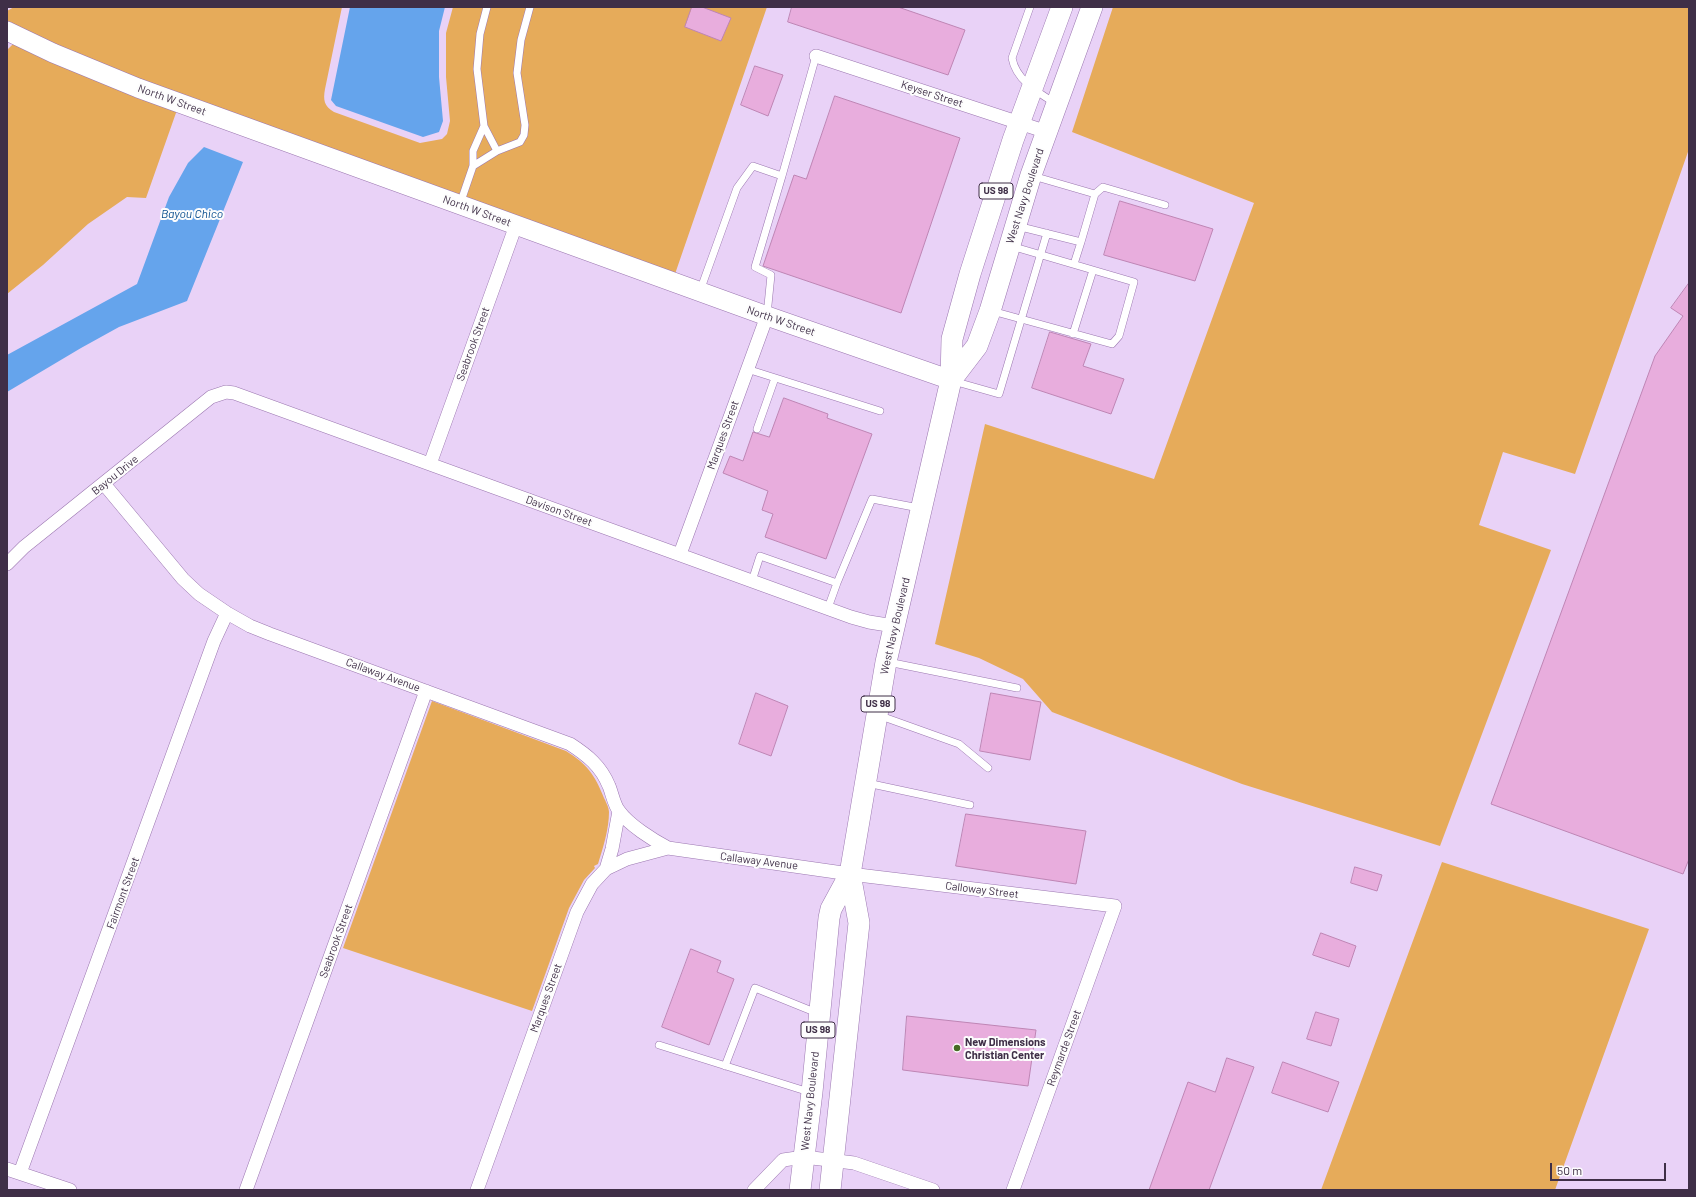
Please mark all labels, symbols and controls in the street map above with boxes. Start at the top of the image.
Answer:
street label: Keyser Street [899,78,965,110]
street label: North W Street [136,82,208,118]
street label: West Navy Boulevard [1003,147,1047,245]
road number: US 98 [979,183,1013,199]
street label: North W Street [441,193,513,229]
water label: Bayou Chico [161,207,223,221]
street label: North W Street [745,303,817,339]
street label: Seabrook Street [454,305,492,383]
street label: Marques Street [704,399,742,471]
street label: Bayou Drive [89,452,141,498]
street label: Davison Street [524,493,594,529]
street label: West Navy Boulevard [877,576,913,676]
street label: Callaway Avenue [344,655,422,695]
road number: US 98 [861,696,895,712]
street label: Callaway Avenue [719,850,799,872]
street label: Fairmont Street [104,855,142,931]
street label: Calloway Street [945,879,1019,901]
street label: Seabrook Street [317,902,355,980]
street label: Marques Street [527,962,565,1034]
street label: Reymarde Street [1044,1008,1084,1088]
road number: US 98 [801,1022,835,1038]
place label: New Dimensions Christian Center [965,1035,1046,1061]
marker: New Dimensions Christian Center [952,1043,962,1053]
street label: West Navy Boulevard [798,1051,822,1151]
scale bar [1552,1155,1668,1181]
text: 50 m [1557,1163,1582,1177]

